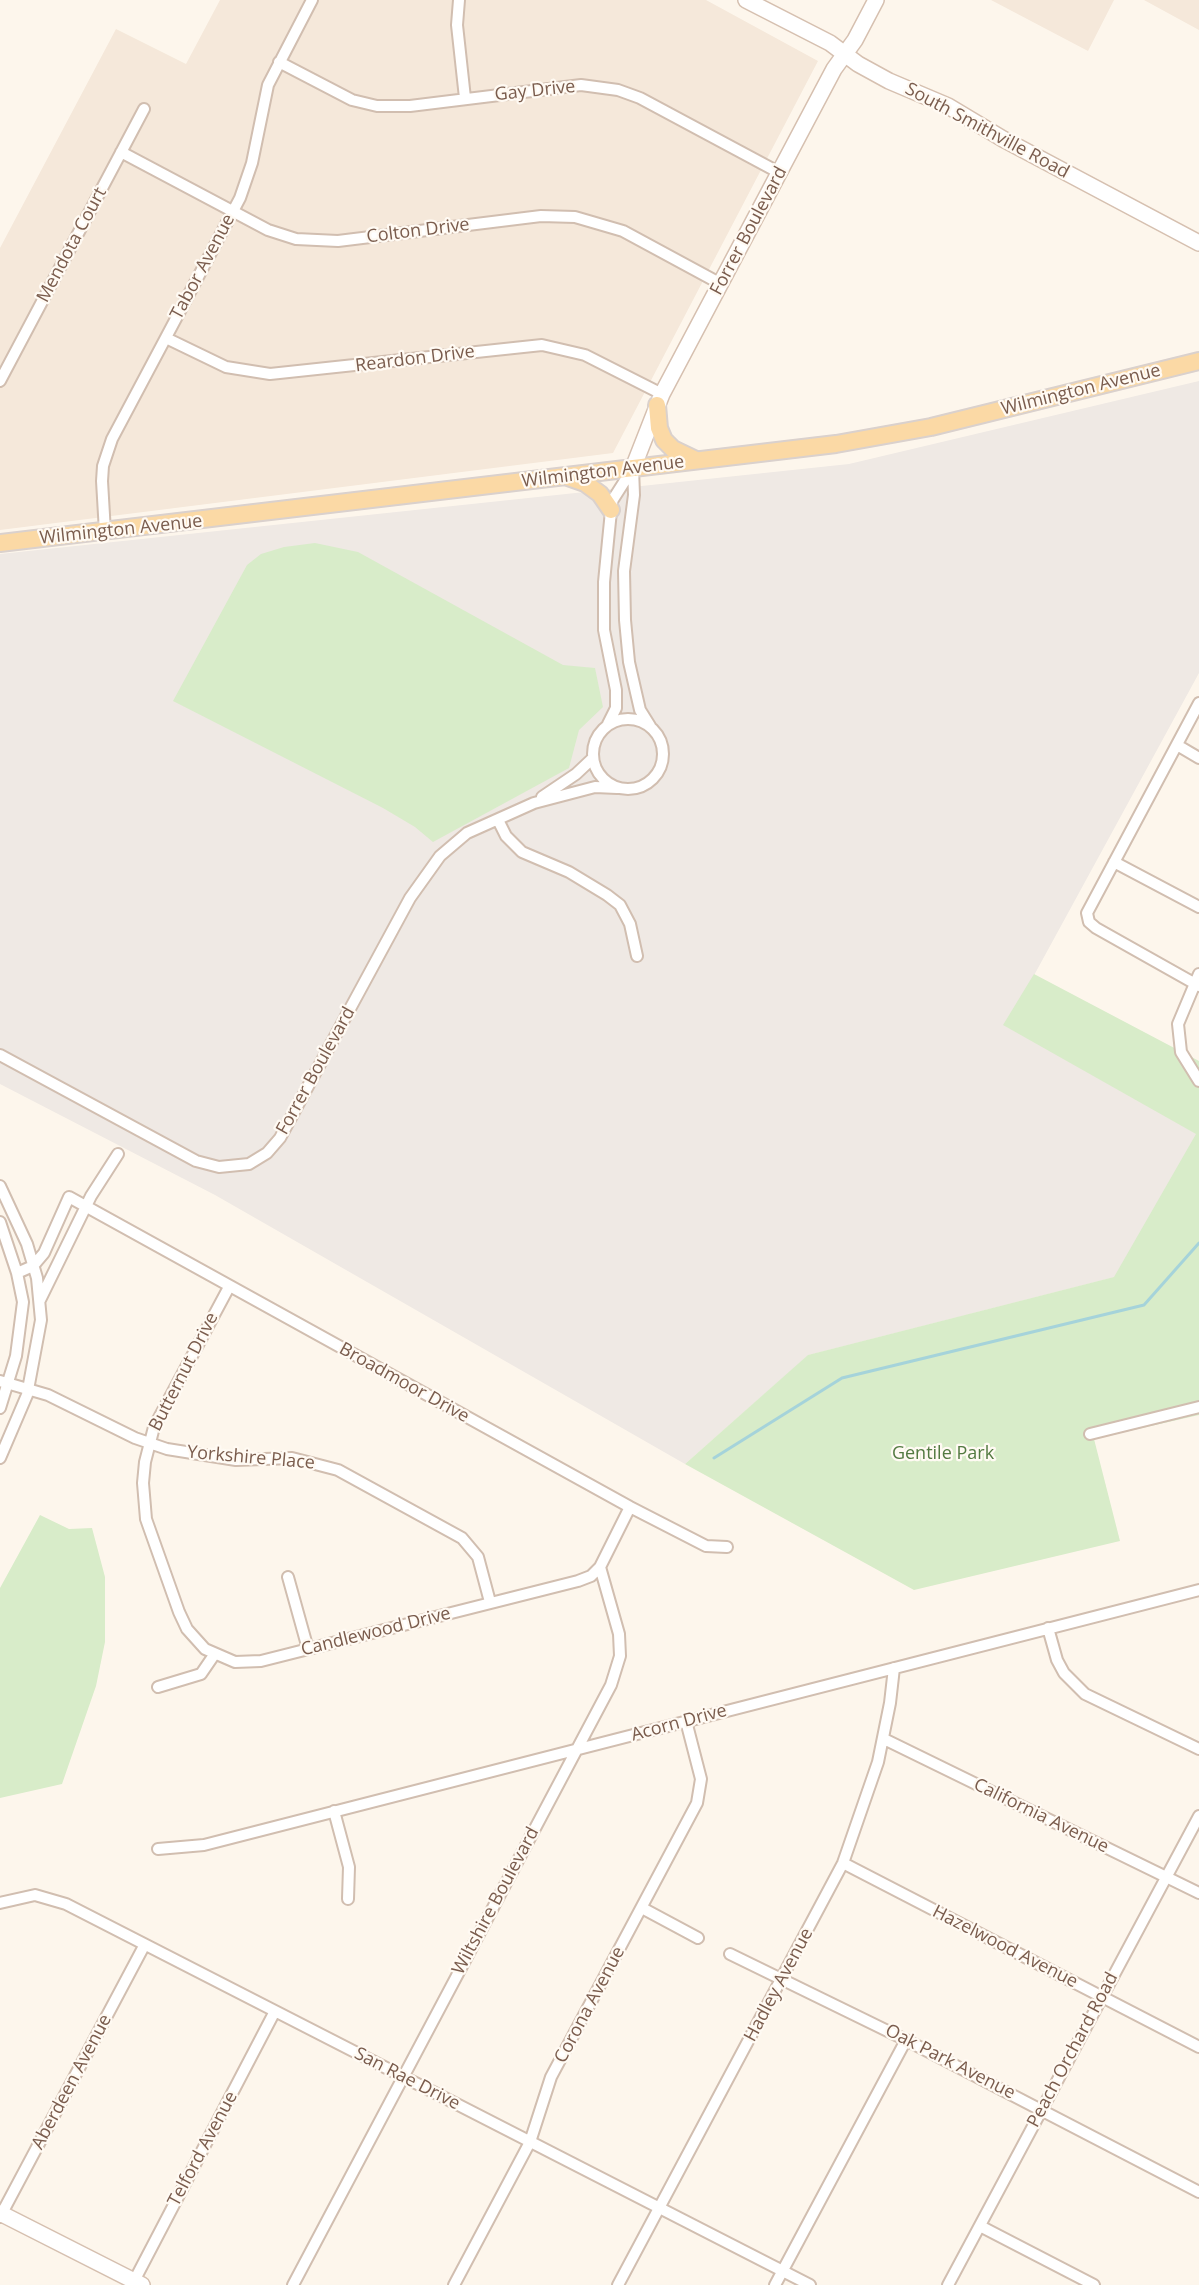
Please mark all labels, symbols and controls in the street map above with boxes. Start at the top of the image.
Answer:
street label: Gay Drive [494,76,576,106]
street label: South Smithville Road [901,79,1073,183]
street label: Forrer Boulevard [706,163,792,299]
street label: Mendota Court [33,184,111,306]
street label: Tabor Avenue [166,211,240,323]
street label: Colton Drive [365,214,471,248]
street label: Reardon Drive [354,341,476,377]
street label: Wilmington Avenue [999,360,1163,420]
street label: Wilmington Avenue [521,451,685,493]
street label: Wilmington Avenue [39,511,203,549]
street label: Forrer Boulevard [272,1003,360,1139]
street label: Butternut Drive [145,1309,223,1435]
street label: Broadmoor Drive [335,1338,473,1428]
street label: Yorkshire Place [186,1442,316,1474]
park label: Gentile Park [892,1443,994,1465]
street label: Candlewood Drive [299,1603,453,1661]
street label: Acorn Drive [629,1700,729,1746]
street label: California Avenue [970,1774,1112,1858]
street label: Wiltshire Boulevard [448,1824,544,1978]
street label: Hazelwood Avenue [929,1901,1081,1993]
street label: Hadley Avenue [740,1925,818,2045]
street label: Corona Avenue [550,1943,630,2067]
street label: Peach Orchard Road [1023,1969,1123,2131]
street label: Aberdeen Avenue [27,2011,117,2153]
street label: Oak Park Avenue [881,2020,1019,2104]
street label: San Rae Drive [351,2043,463,2115]
street label: Telford Avenue [164,2088,242,2210]

